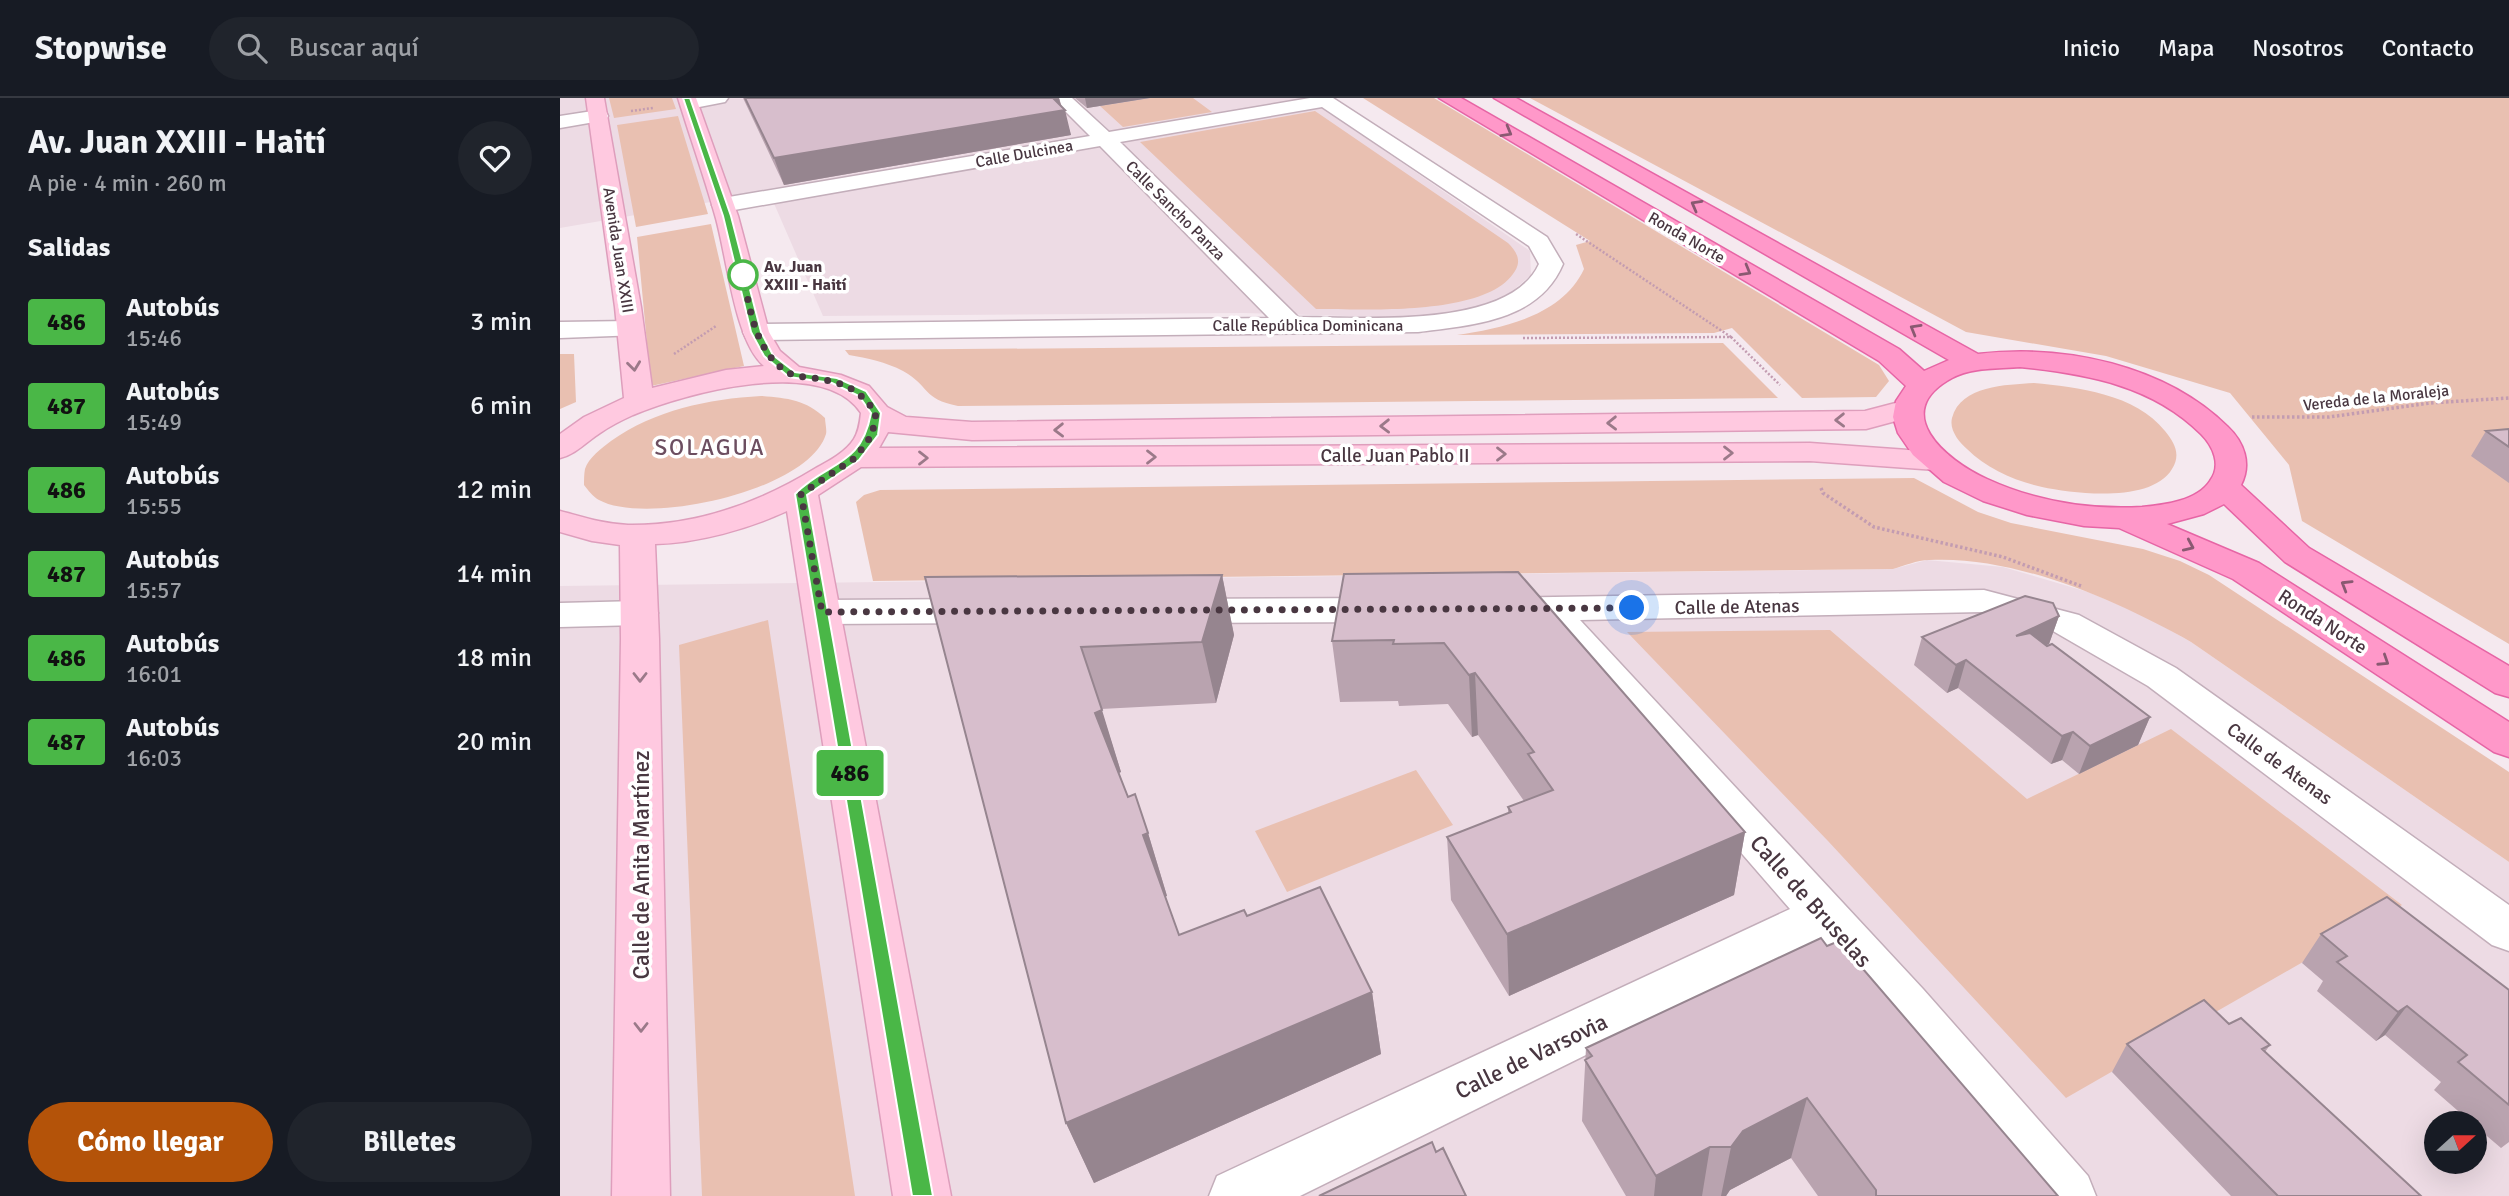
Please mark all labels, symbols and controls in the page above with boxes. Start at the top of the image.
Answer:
search box [209,17,699,80]
text: Stopwise [35,28,167,69]
icon: search [233,29,271,67]
text: Buscar aquí [289,32,419,64]
text: Inicio [2063,33,2120,63]
text: Mapa [2158,33,2214,63]
text: Nosotros [2252,33,2344,63]
text: Contacto [2382,33,2474,63]
button: heart [458,121,532,195]
text: Av. Juan XXIII - Haití [28,122,326,163]
one-way arrow [1499,124,1512,137]
street label: Calle Dulcinea [974,136,1075,172]
street label: Calle Sancho Panza [1121,157,1229,265]
text: A pie · 4 min · 260 m [28,169,227,198]
street label: Avenida Juan XXIII [598,186,638,314]
one-way arrow [1690,200,1703,213]
street label: Ronda Norte [1645,208,1728,268]
text: Salidas [28,232,110,264]
place label: Av. Juan XXIII - Haití [764,257,847,295]
marker: Av. Juan XXIII - Haití [728,260,758,290]
one-way arrow [1738,263,1751,276]
text: Autobús [126,292,219,324]
text: 3 min [470,306,532,338]
text: 486 [47,307,86,337]
street label: Calle República Dominicana [1213,316,1403,336]
text: 15:46 [126,324,182,353]
one-way arrow [1910,324,1923,337]
one-way arrow [627,360,642,372]
text: Autobús [126,376,219,408]
street label: Vereda de la Moraleja [2302,380,2450,416]
text: 6 min [470,390,532,422]
text: 487 [47,391,86,421]
text: 15:49 [126,408,182,437]
one-way arrow [1834,412,1845,428]
one-way arrow [1607,415,1617,431]
one-way arrow [1379,418,1390,434]
one-way arrow [1054,422,1065,437]
district label: SOLAGUA [654,433,766,462]
street label: Calle Juan Pablo II [1320,444,1470,468]
one-way arrow [1723,445,1734,461]
one-way arrow [1496,446,1506,462]
one-way arrow [1146,449,1156,465]
one-way arrow [918,450,929,466]
text: Autobús [126,460,219,492]
text: 12 min [456,474,532,506]
text: 486 [47,475,86,505]
text: 15:55 [126,492,182,521]
one-way arrow [2182,538,2194,552]
text: Autobús [126,544,219,576]
text: 14 min [456,558,532,590]
text: 487 [47,559,86,589]
text: 15:57 [126,576,182,605]
one-way arrow [2341,580,2354,593]
street label: Ronda Norte [2273,584,2372,660]
your location [1614,590,1649,625]
street label: Calle de Atenas [1674,594,1800,620]
text: Autobús [126,628,219,660]
text: 18 min [456,642,532,674]
text: 486 [47,643,86,673]
one-way arrow [2377,653,2390,666]
text: 16:01 [126,660,182,689]
one-way arrow [632,672,648,682]
text: Autobús [126,712,219,744]
street label: Calle de Atenas [2222,717,2337,810]
text: 20 min [456,726,532,758]
text: 487 [47,727,86,757]
text: 16:03 [126,744,182,773]
street label: Calle de Anita Martínez [627,750,656,980]
line badge: 486 [810,750,890,796]
text: 486 [831,758,869,788]
street label: Calle de Bruselas [1743,829,1878,974]
street label: Calle de Varsovia [1450,1007,1612,1106]
one-way arrow [633,1022,649,1032]
button: Cómo llegar [28,1102,273,1182]
button: Billetes [287,1102,532,1182]
north arrow [2424,1111,2487,1174]
map controls [2424,1111,2487,1174]

